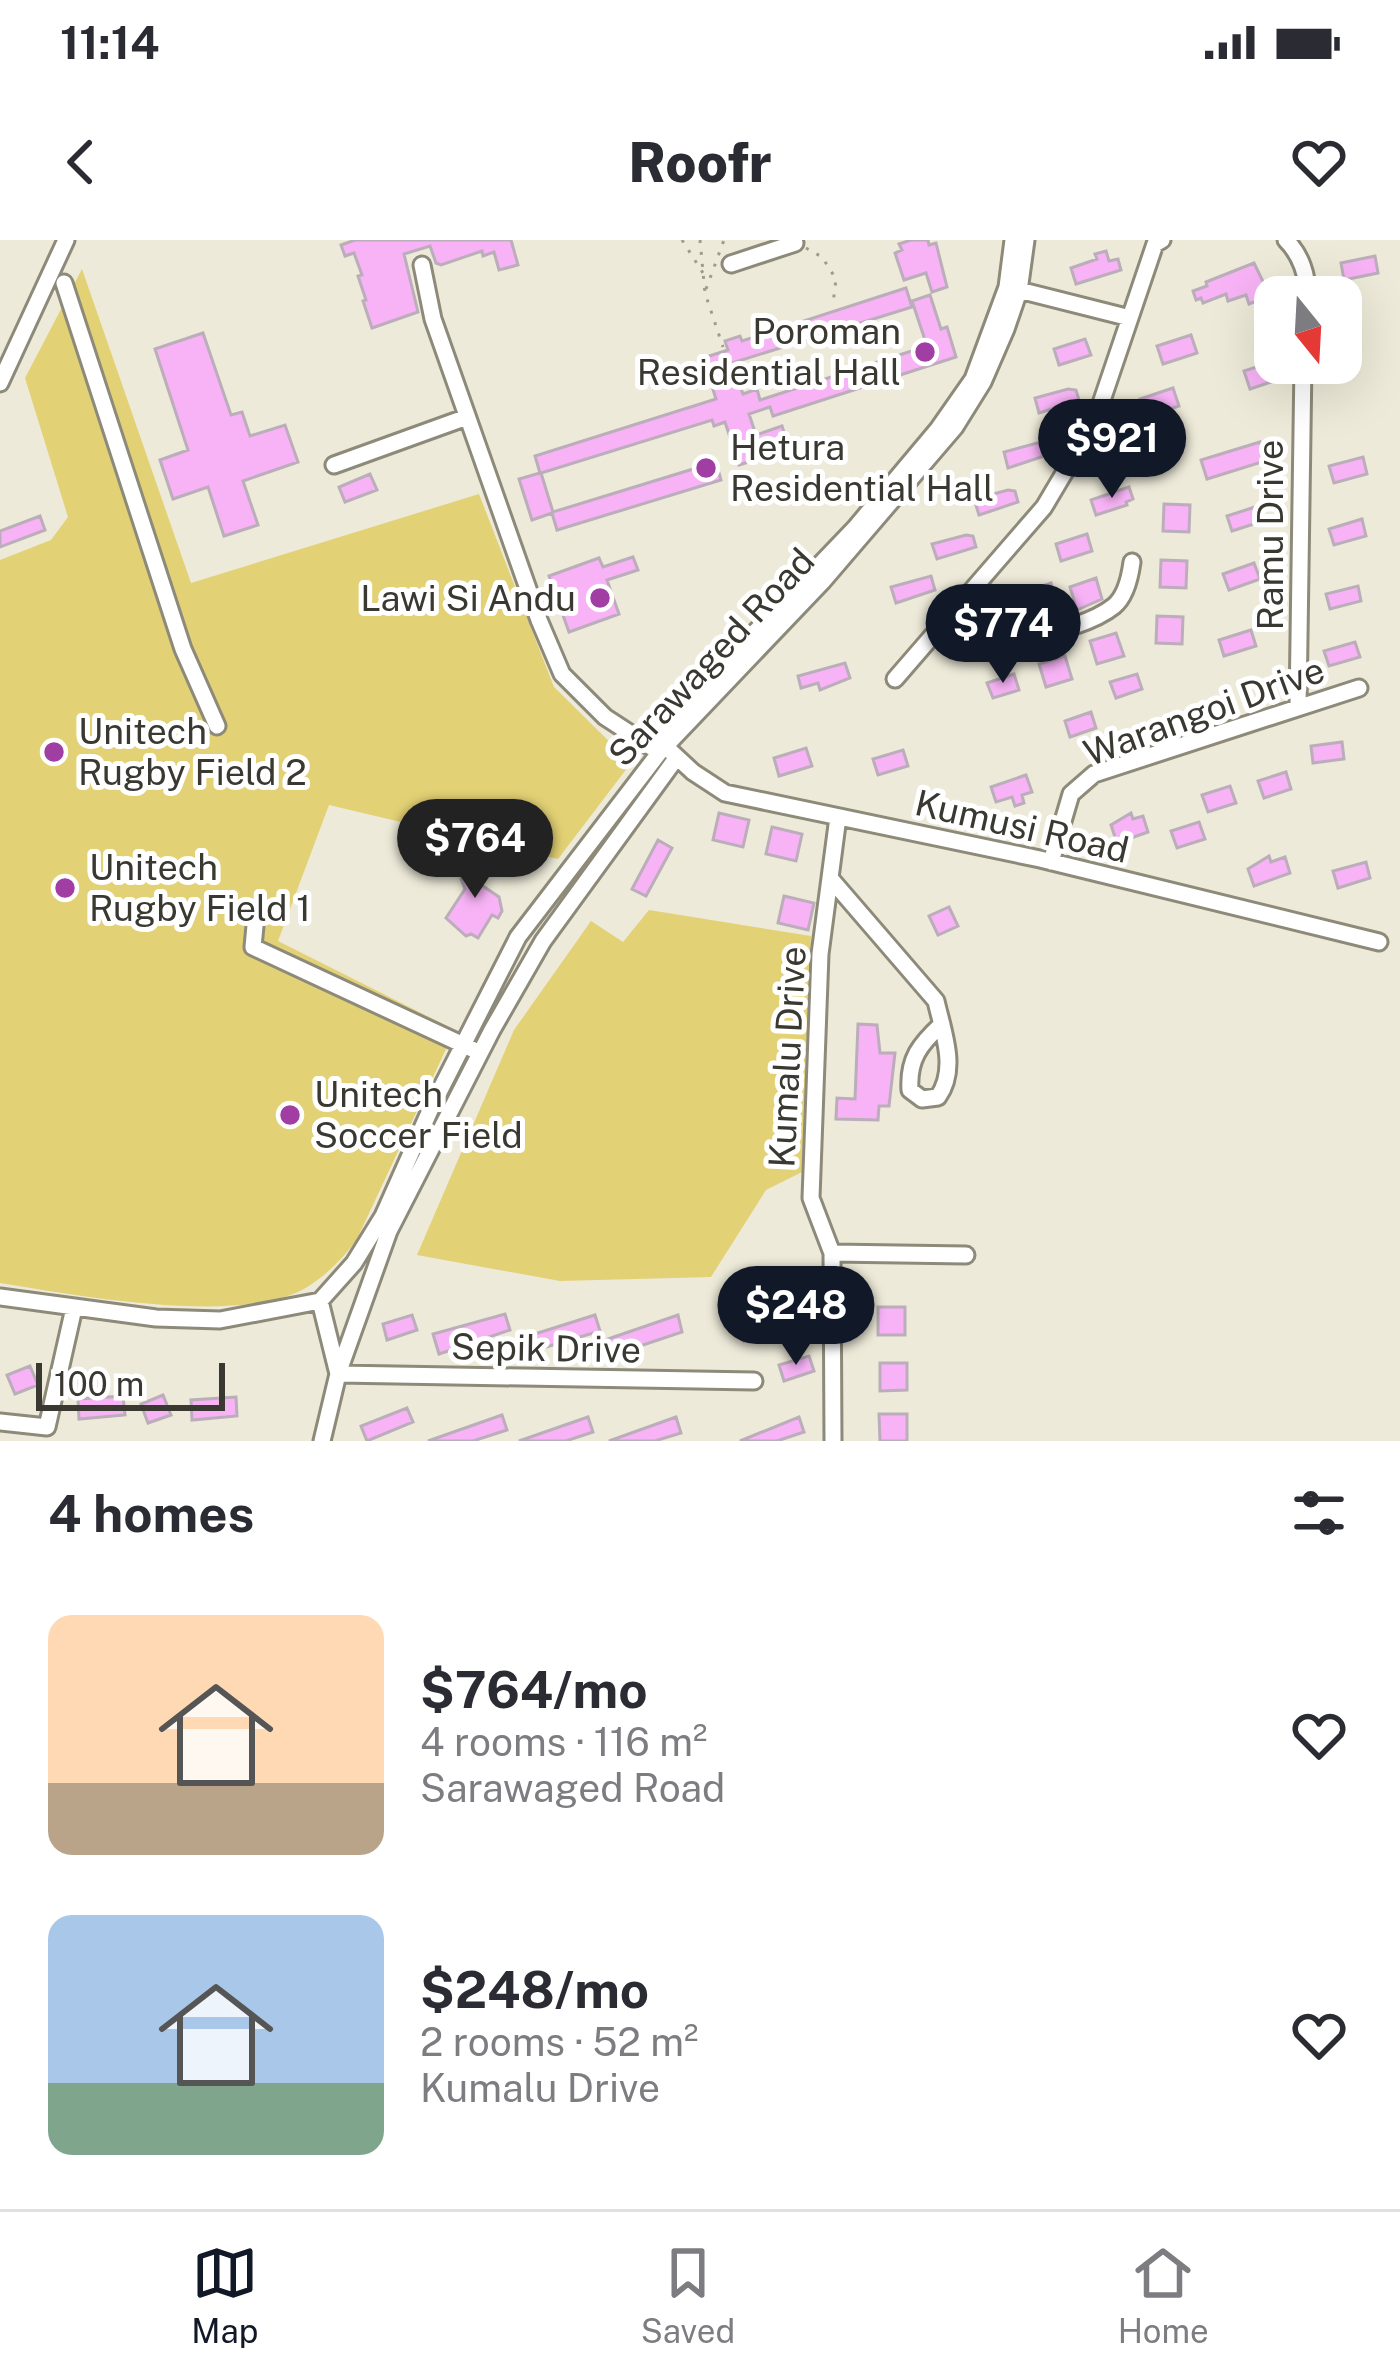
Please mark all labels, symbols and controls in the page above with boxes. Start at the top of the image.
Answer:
text: 11:14 [60,16,159,69]
icon: back [48,129,114,195]
icon: heart [1286,129,1352,195]
text: Roofr [628,131,772,194]
north arrow [1254,276,1362,384]
map controls [1254,276,1362,384]
place label: Poroman Residential Hall [637,310,901,393]
marker: Poroman Residential Hall [912,339,938,365]
pin: $921 [1041,399,1183,501]
text: $921 [1065,415,1159,461]
place label: Hetura Residential Hall [730,426,994,509]
street label: Ramu Drive [1249,440,1291,630]
marker: Hetura Residential Hall [693,455,719,481]
street label: Sarawaged Road [600,540,822,774]
place label: Lawi Si Andu [360,577,576,619]
pin: $774 [932,584,1074,686]
marker: Lawi Si Andu [587,585,613,611]
text: $774 [953,600,1053,646]
street label: Warangoi Drive [1078,648,1330,774]
place label: Unitech Rugby Field 2 [78,710,307,793]
marker: Unitech Rugby Field 2 [41,739,67,765]
street label: Kumusi Road [911,781,1133,871]
pin: $764 [404,799,546,901]
text: $764 [424,815,526,861]
place label: Unitech Rugby Field 1 [89,846,311,929]
marker: Unitech Rugby Field 1 [52,875,78,901]
street label: Kumalu Drive [760,945,814,1169]
place label: Unitech Soccer Field [314,1073,523,1156]
marker: Unitech Soccer Field [277,1102,303,1128]
pin: $248 [725,1266,867,1368]
text: $248 [744,1282,848,1328]
street label: Sepik Drive [451,1325,641,1371]
scale bar [36,1357,225,1410]
text: 100 m [54,1365,144,1403]
icon: filters [1286,1480,1352,1546]
text: 4 homes [48,1484,254,1543]
text: $764/mo [420,1660,648,1719]
icon: home [144,1663,288,1807]
icon: heart [1286,1702,1352,1768]
text: 4 rooms · 116 m² [420,1719,707,1765]
text: Sarawaged Road [420,1765,725,1811]
text: $248/mo [420,1960,649,2019]
icon: home [144,1963,288,2107]
icon: heart [1286,2002,1352,2068]
text: 2 rooms · 52 m² [420,2019,698,2065]
text: Kumalu Drive [420,2065,660,2111]
tab: Map [191,2240,258,2350]
tab: Saved [641,2240,735,2350]
tab: Home [1118,2240,1209,2350]

